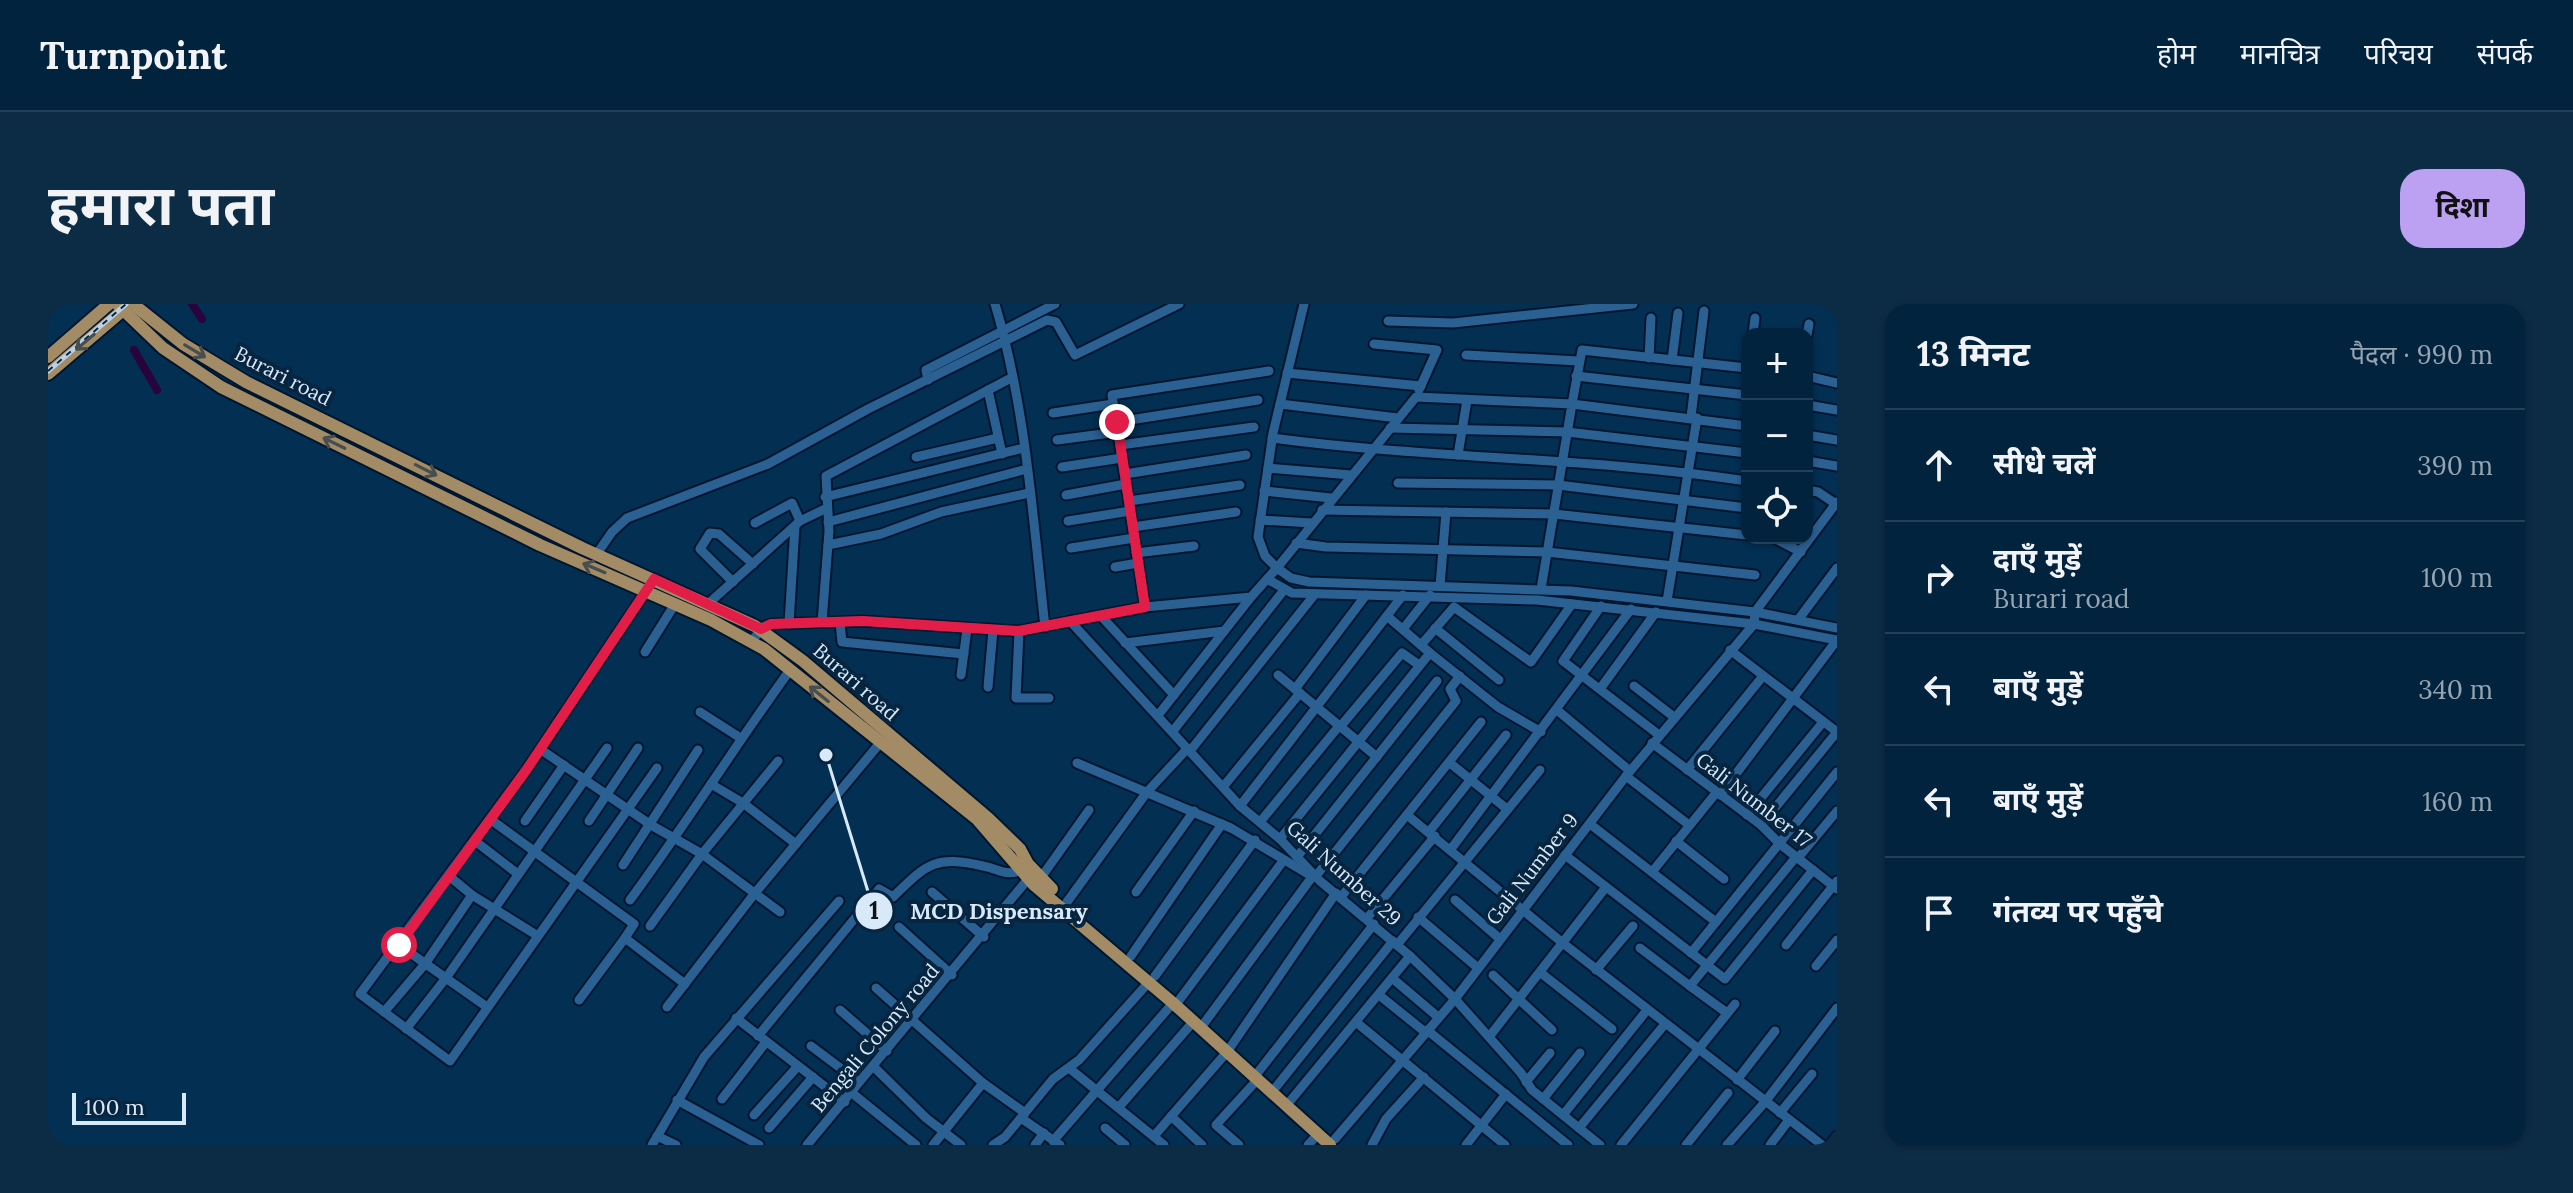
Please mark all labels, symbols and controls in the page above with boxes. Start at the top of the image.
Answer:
text: Turnpoint [40,31,227,79]
text: होम [2157,36,2196,72]
text: मानचित्र [2240,36,2320,72]
text: परिचय [2364,36,2433,72]
text: संपर्क [2477,36,2533,72]
text: हमारा पता [48,169,274,240]
button: दिशा [2400,169,2525,248]
map controls [1741,328,1813,544]
button: + [1741,328,1813,400]
text: 13 मिनट [1917,332,2030,375]
one-way arrow [75,333,96,351]
text: पैदल · 990 m [2350,338,2493,371]
street label: Burari road [231,341,336,411]
one-way arrow [183,344,206,360]
button: − [1741,400,1813,472]
route end [1099,404,1135,440]
one-way arrow [323,435,347,450]
icon: ahead [1917,443,1961,487]
text: सीधे चलें [1993,444,2095,482]
text: 390 m [2417,449,2493,482]
one-way arrow [414,462,438,478]
button: locate [1741,472,1813,544]
text: दाएँ मुड़ें [1993,540,2081,578]
icon: right [1917,555,1961,599]
one-way arrow [582,559,606,574]
text: 100 m [2421,561,2493,594]
text: Burari road [1993,582,2130,615]
street label: Burari road [808,638,904,726]
icon: left [1917,667,1961,711]
text: बाएँ मुड़ें [1993,668,2083,706]
text: 340 m [2418,673,2493,706]
one-way arrow [809,685,830,703]
street label: Gali Number 17 [1692,747,1817,852]
icon: left [1917,779,1961,823]
text: बाएँ मुड़ें [1993,780,2083,818]
text: 160 m [2422,785,2493,818]
street label: Gali Number 9 [1480,808,1583,930]
street label: Gali Number 29 [1282,815,1407,931]
callout: MCD Dispensary [854,888,1104,934]
icon: arrive [1917,891,1961,935]
text: गंतव्य पर पहुँचे [1993,892,2163,930]
text: 1 [869,895,879,926]
text: MCD Dispensary [910,897,1089,925]
route start [381,927,417,963]
street label: Bengali Colony road [805,958,944,1117]
scale bar [72,1089,186,1125]
text: 100 m [84,1093,145,1121]

